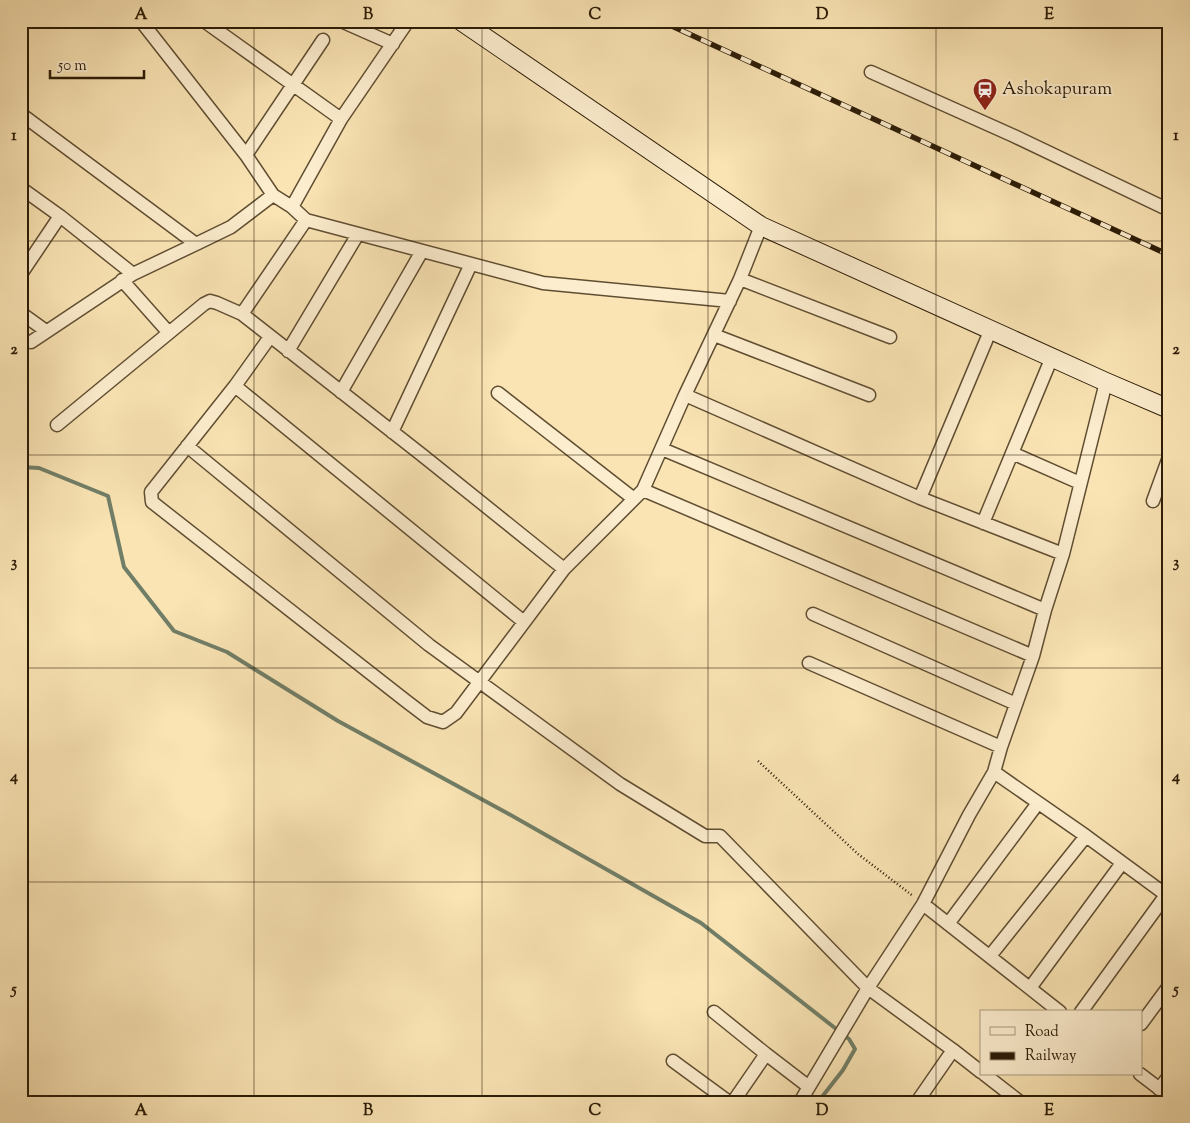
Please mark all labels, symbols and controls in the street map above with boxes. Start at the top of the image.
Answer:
text: A [135,4,148,27]
text: B [363,4,373,27]
text: C [589,4,602,27]
text: D [816,4,829,27]
text: E [1044,4,1054,27]
scale bar [50,48,144,80]
text: 50 m [57,56,87,77]
station icon: Ashokapuram [972,77,998,111]
place label: Ashokapuram [1002,77,1112,103]
text: 1 [11,125,17,148]
text: 1 [1173,125,1179,148]
text: 2 [10,339,18,362]
text: 2 [1172,339,1180,362]
text: 3 [11,552,18,575]
text: 3 [1173,552,1180,575]
text: 4 [9,766,18,789]
text: 4 [1171,766,1180,789]
text: 5 [9,979,17,1002]
text: 5 [1171,979,1179,1002]
legend [980,1010,1142,1076]
text: Road [1025,1022,1059,1043]
text: Railway [1025,1046,1077,1067]
text: A [135,1100,148,1123]
text: B [363,1100,373,1123]
text: C [589,1100,602,1123]
text: D [816,1100,829,1123]
text: E [1044,1100,1054,1123]

